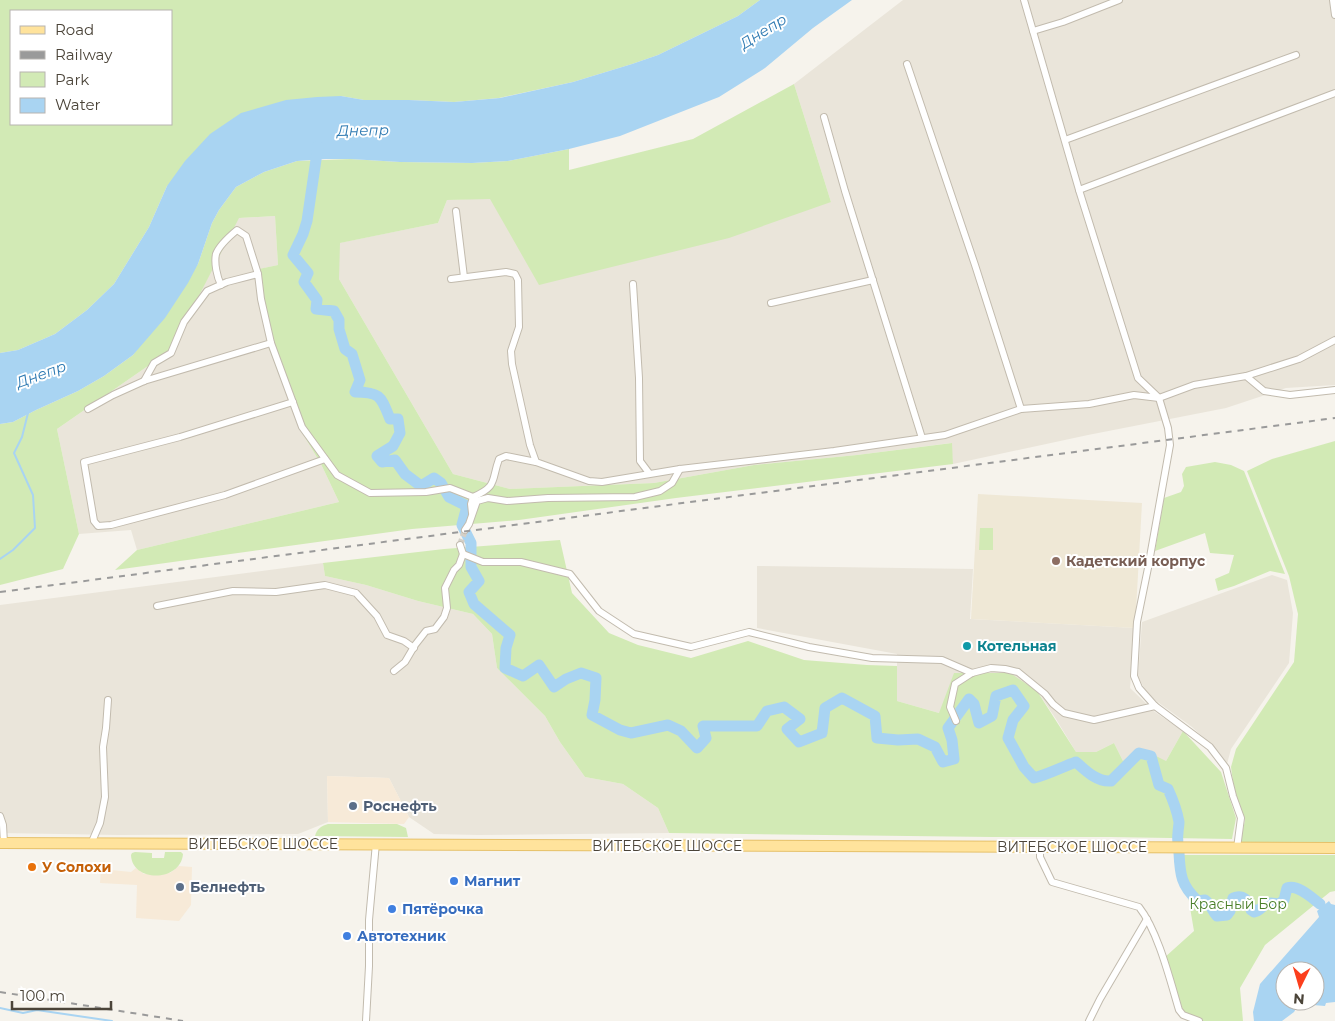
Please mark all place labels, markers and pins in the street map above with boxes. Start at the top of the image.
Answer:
place label: Кадетский корпус [1066,552,1206,570]
marker: Кадетский корпус [1050,555,1062,567]
place label: Котельная [977,637,1057,655]
marker: Котельная [961,640,973,652]
place label: Роснефть [363,797,437,815]
marker: Роснефть [347,800,359,812]
place label: У Солохи [42,858,112,876]
marker: У Солохи [26,861,38,873]
place label: Магнит [464,872,521,890]
marker: Магнит [448,875,460,887]
place label: Белнефть [190,878,265,896]
marker: Белнефть [174,881,186,893]
place label: Пятёрочка [402,900,483,918]
marker: Пятёрочка [386,903,398,915]
place label: Автотехник [357,927,446,945]
marker: Автотехник [341,930,353,942]

